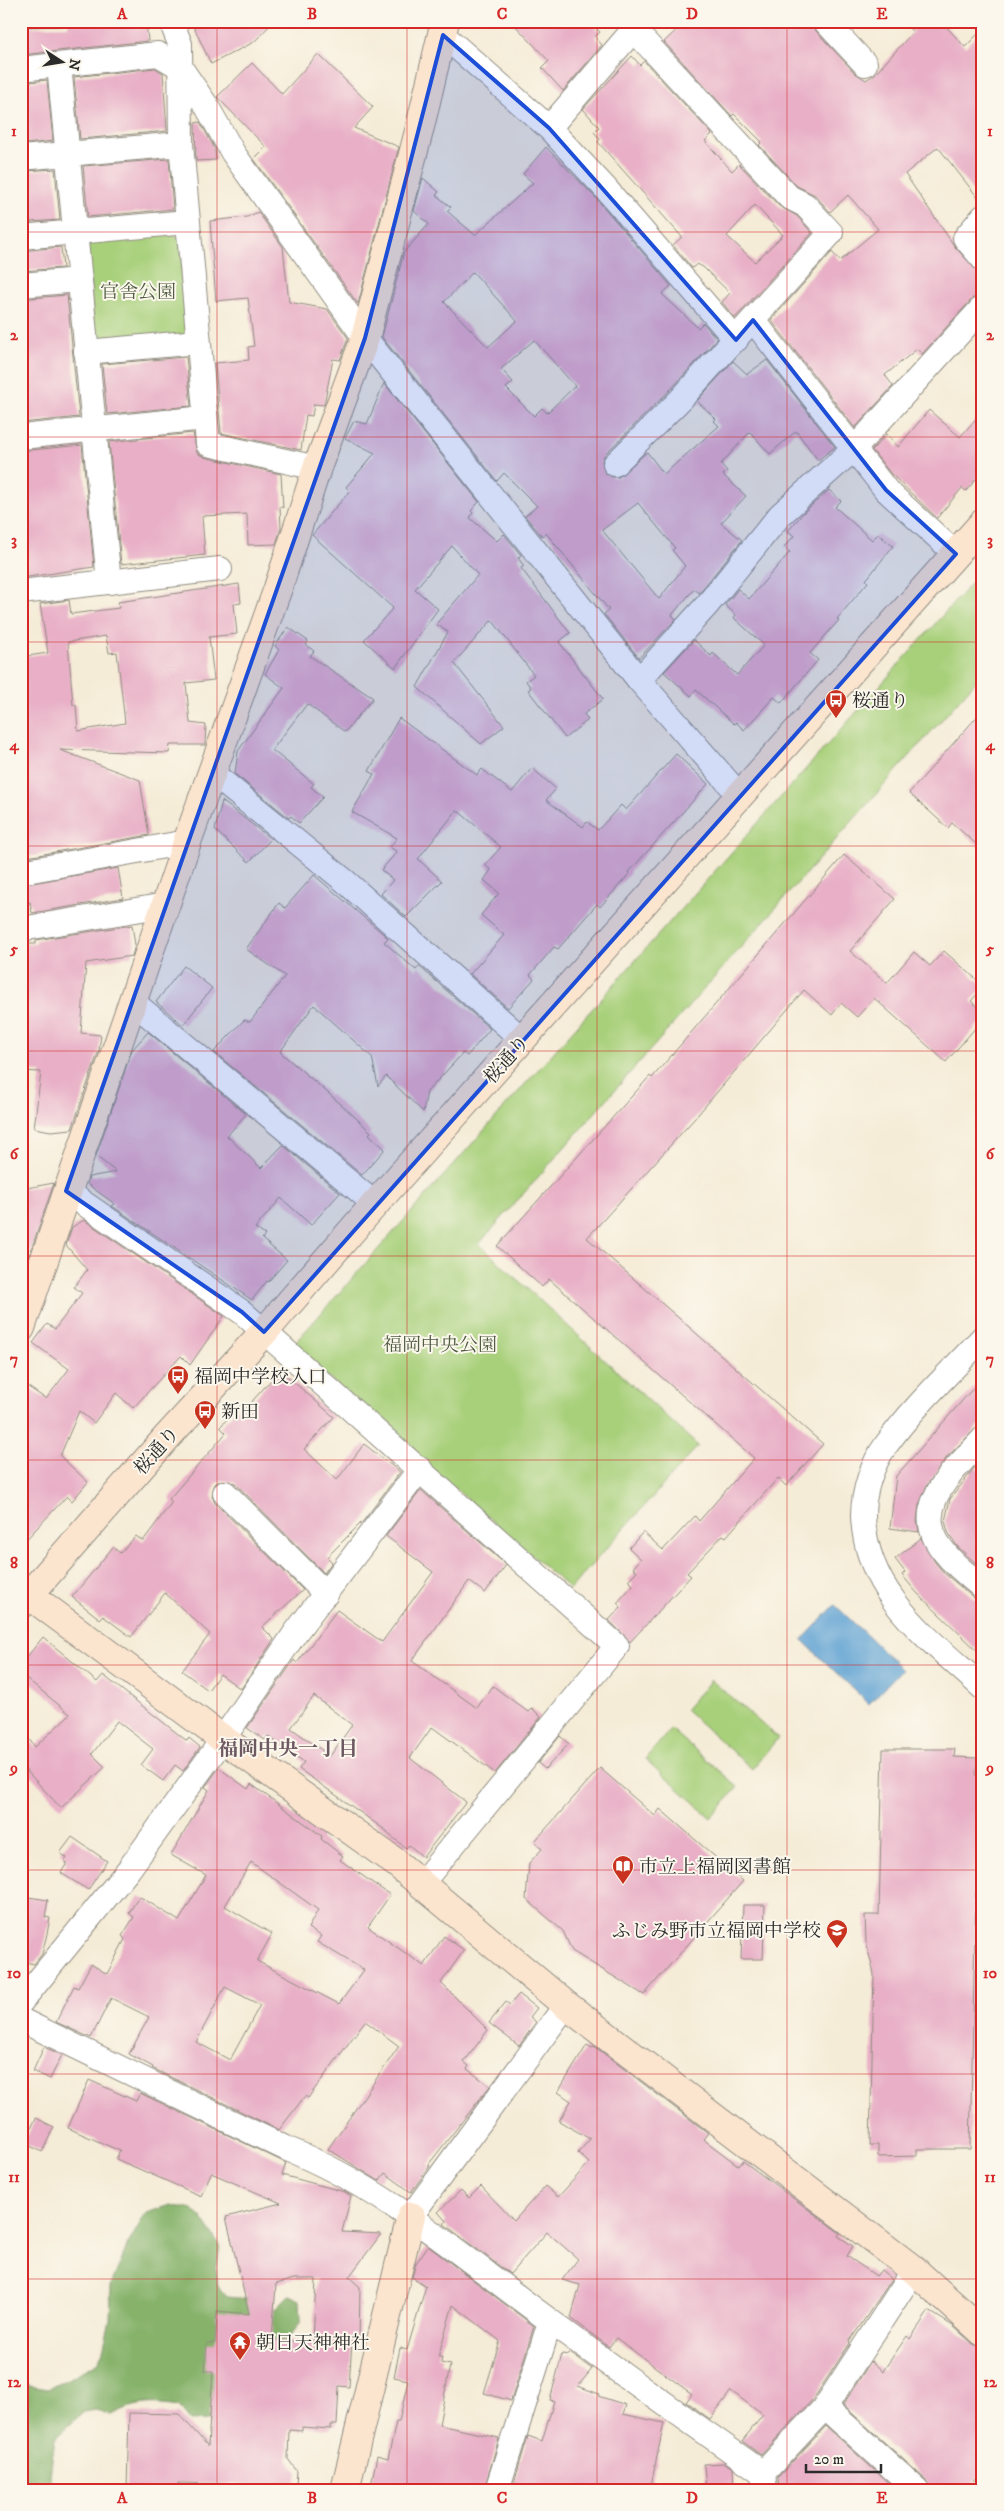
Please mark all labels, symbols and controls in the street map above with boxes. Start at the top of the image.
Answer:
text: A [116,4,128,24]
text: B [307,4,317,24]
text: C [497,4,507,24]
text: D [686,4,698,24]
text: E [876,4,888,24]
north arrow [38,38,88,88]
text: N [64,57,84,72]
text: 1 [11,121,17,141]
text: 1 [987,121,993,141]
park label: 官舎公園 [100,281,176,304]
text: 2 [10,325,19,345]
text: 2 [986,325,995,345]
text: 3 [11,530,17,550]
text: 3 [987,530,993,550]
bus stop icon: 桜通り [824,688,848,719]
place label: 桜通り [852,690,909,713]
text: 4 [8,735,19,755]
text: 4 [984,735,995,755]
text: 5 [9,939,18,959]
text: 5 [985,939,994,959]
street label: 桜通り [479,1031,535,1089]
text: 6 [10,1144,20,1164]
text: 6 [986,1144,996,1164]
park label: 福岡中央公園 [383,1334,497,1357]
text: 7 [10,1349,18,1369]
text: 7 [986,1349,994,1369]
bus stop icon: 福岡中学校入口 [166,1364,190,1395]
place label: 福岡中学校入口 [194,1366,327,1389]
bus stop icon: 新田 [193,1399,217,1430]
place label: 新田 [221,1401,259,1424]
street label: 桜通り [129,1422,185,1480]
text: 8 [10,1553,18,1573]
text: 8 [986,1553,994,1573]
district label: 福岡中央一丁目 [218,1737,358,1762]
text: 9 [9,1758,18,1778]
text: 9 [985,1758,994,1778]
library icon: 市立上福岡図書館 [611,1854,635,1885]
place label: 市立上福岡図書館 [639,1856,791,1879]
school or university icon: ふじみ野市立福岡中学校 [825,1918,849,1949]
place label: ふじみ野市立福岡中学校 [612,1920,821,1943]
text: 10 [7,1963,22,1983]
text: 10 [983,1963,998,1983]
text: 11 [8,2167,20,2187]
text: 11 [984,2167,996,2187]
temple icon: 朝日天神神社 [228,2330,252,2361]
place label: 朝日天神神社 [256,2332,370,2355]
text: 12 [7,2372,22,2392]
text: 12 [983,2372,998,2392]
scale bar [806,2441,882,2473]
text: 20 m [814,2450,844,2469]
text: A [116,2488,128,2508]
text: B [307,2488,317,2508]
text: C [497,2488,507,2508]
text: D [686,2488,698,2508]
text: E [876,2488,888,2508]

